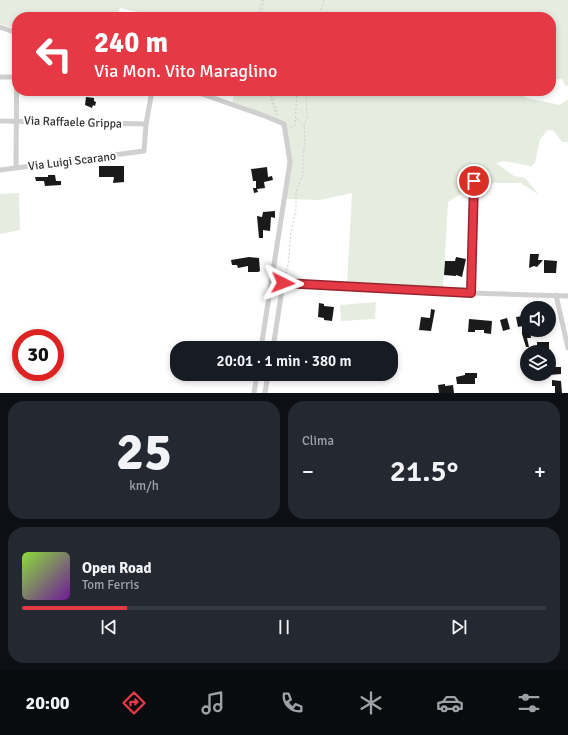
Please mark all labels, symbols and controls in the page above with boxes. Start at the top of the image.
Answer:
text: 240 m [94,26,168,60]
icon: left [28,28,80,80]
text: Via Mon. Vito Maraglino [94,60,277,82]
street label: Via Raffaele Grippa [24,113,122,132]
street label: Via Luigi Scarano [27,149,117,174]
pin [457,164,491,198]
icon: arrive [463,170,485,192]
position arrow [262,262,304,304]
map controls [520,301,556,381]
button: sound [520,301,556,337]
speed limit sign: 30 [12,329,64,381]
button: layers [520,345,556,381]
text: 20:01 · 1 min · 380 m [217,352,351,370]
text: 25 [116,420,172,484]
text: Clima [302,433,334,449]
text: 21.5° [390,453,458,490]
text: − [302,458,314,485]
text: + [534,458,546,485]
text: km/h [129,478,159,494]
text: Open Road [82,559,152,577]
text: Tom Ferris [82,577,139,593]
icon: previous [98,616,120,638]
icon: pause [273,616,295,638]
icon: next [448,616,470,638]
icon: directions [120,689,148,717]
icon: music [199,689,227,717]
icon: phone [278,689,306,717]
icon: climate [357,689,385,717]
icon: car [436,689,464,717]
icon: filters [515,689,543,717]
text: 20:00 [25,692,70,714]

